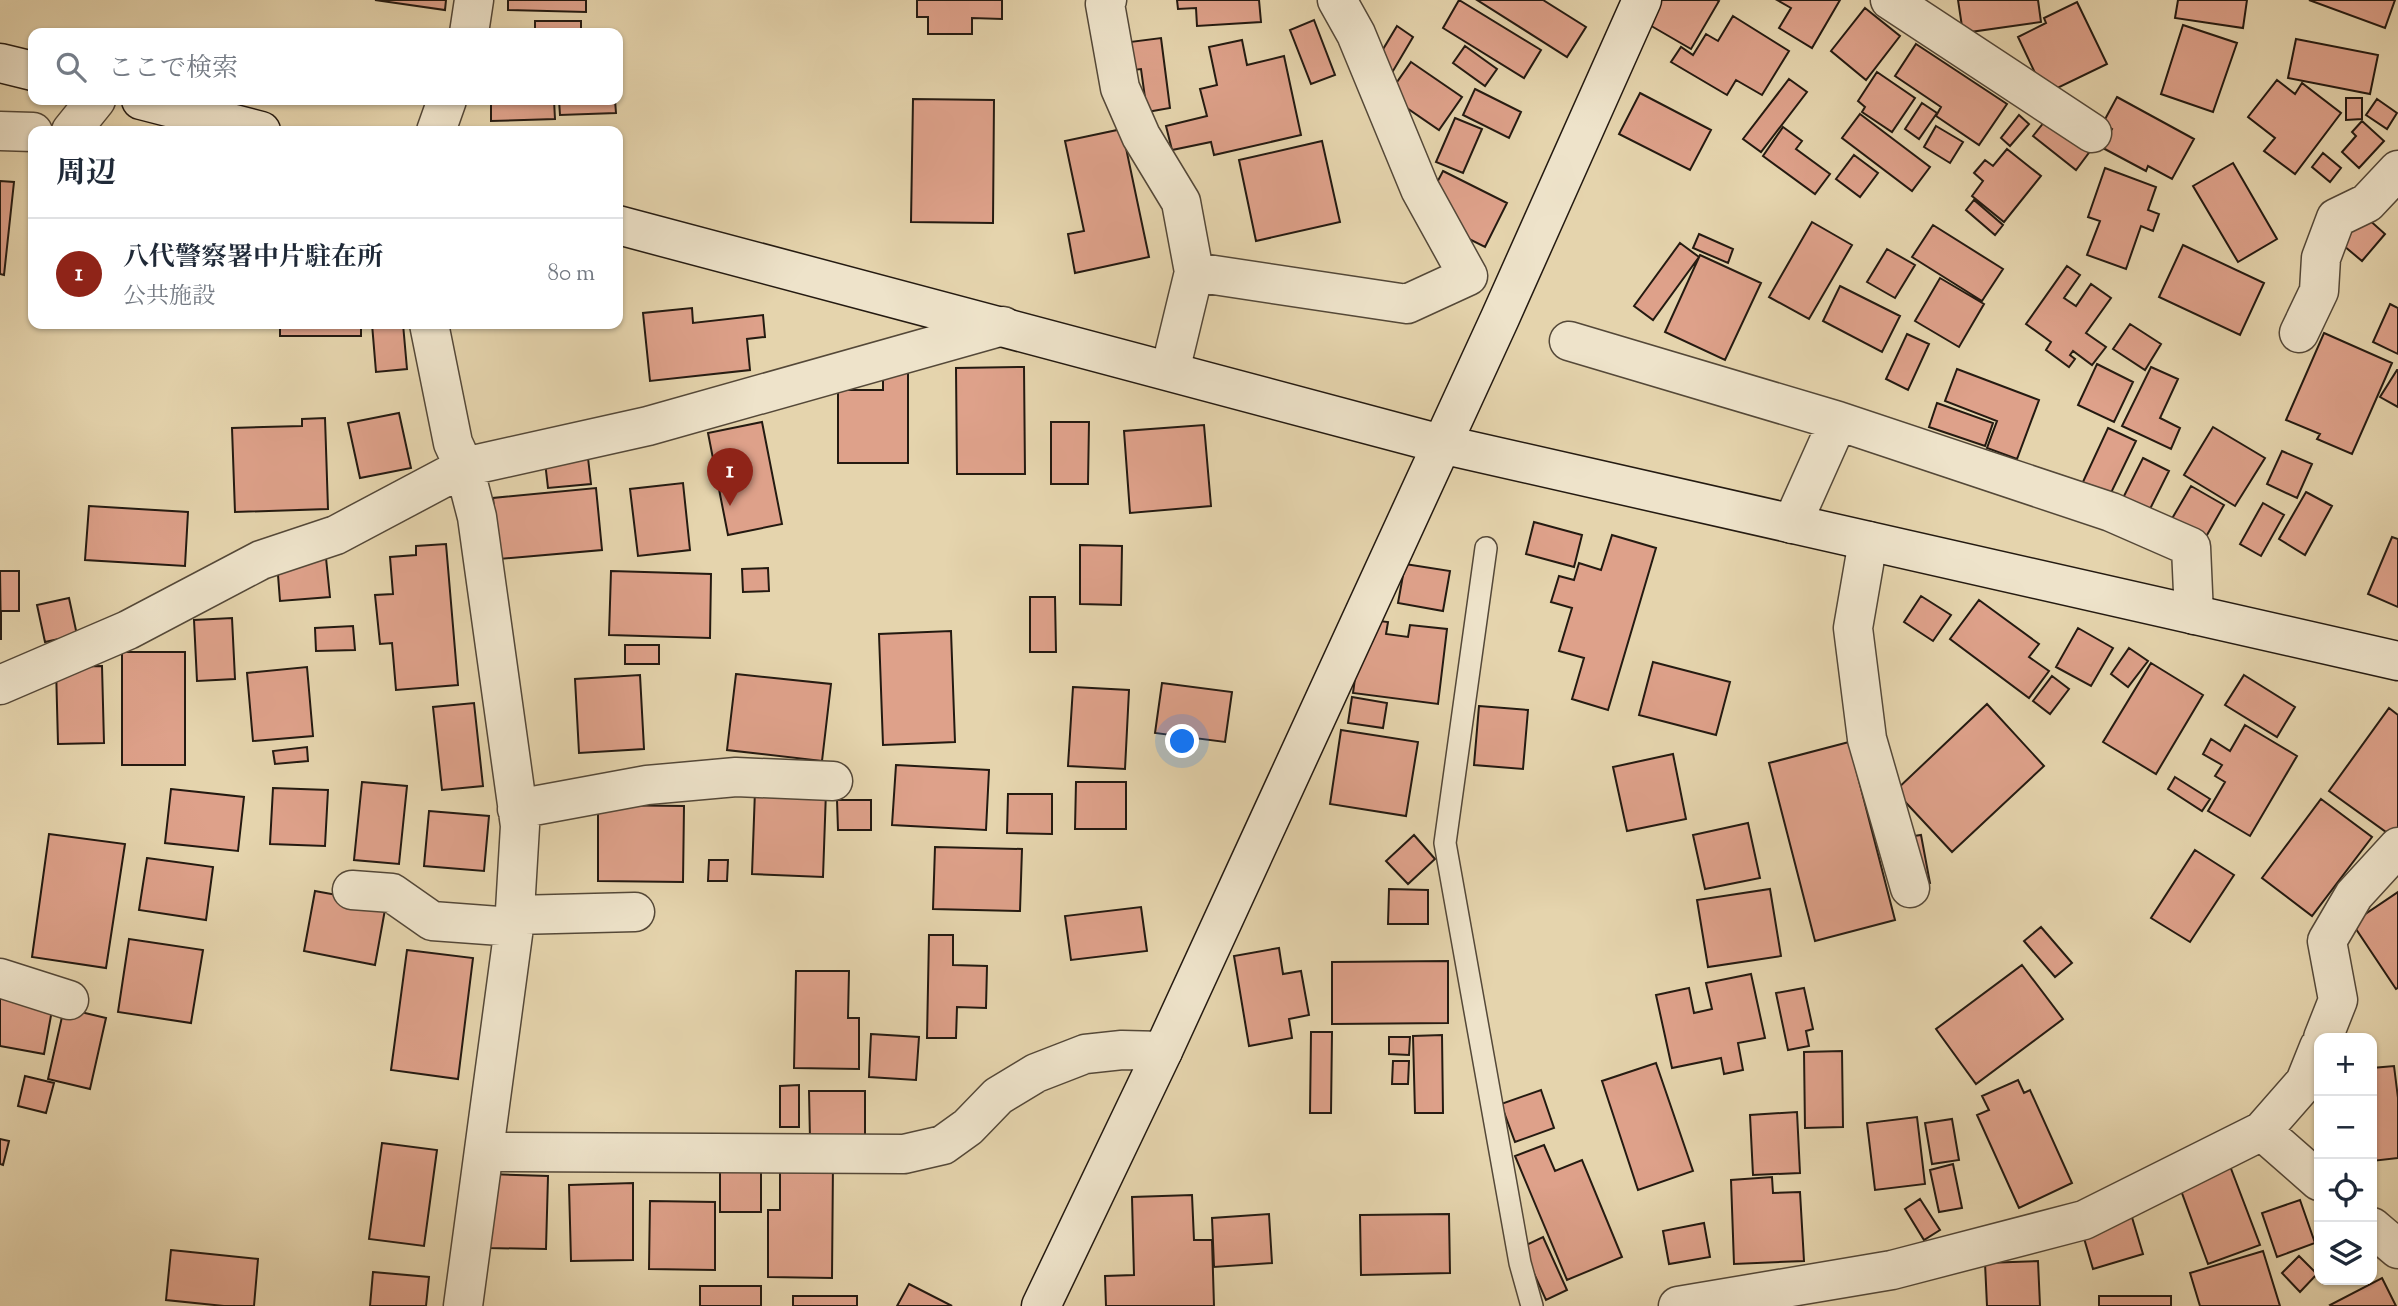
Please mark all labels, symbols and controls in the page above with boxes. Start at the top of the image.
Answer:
search box [28,28,623,105]
icon: search [52,48,90,86]
text: ここで検索 [108,51,238,88]
text: 周辺 [56,153,116,196]
text: 八代警察署中片駐在所 [123,240,383,277]
text: 1 [75,258,83,291]
text: 80 m [547,258,595,291]
text: 公共施設 [123,281,215,314]
pin: 1 [707,448,753,506]
your location [1165,724,1199,758]
map controls [2314,1033,2377,1285]
button: + [2314,1033,2377,1096]
button: − [2314,1096,2377,1159]
button: locate [2314,1159,2377,1222]
button: layers [2314,1222,2377,1285]

